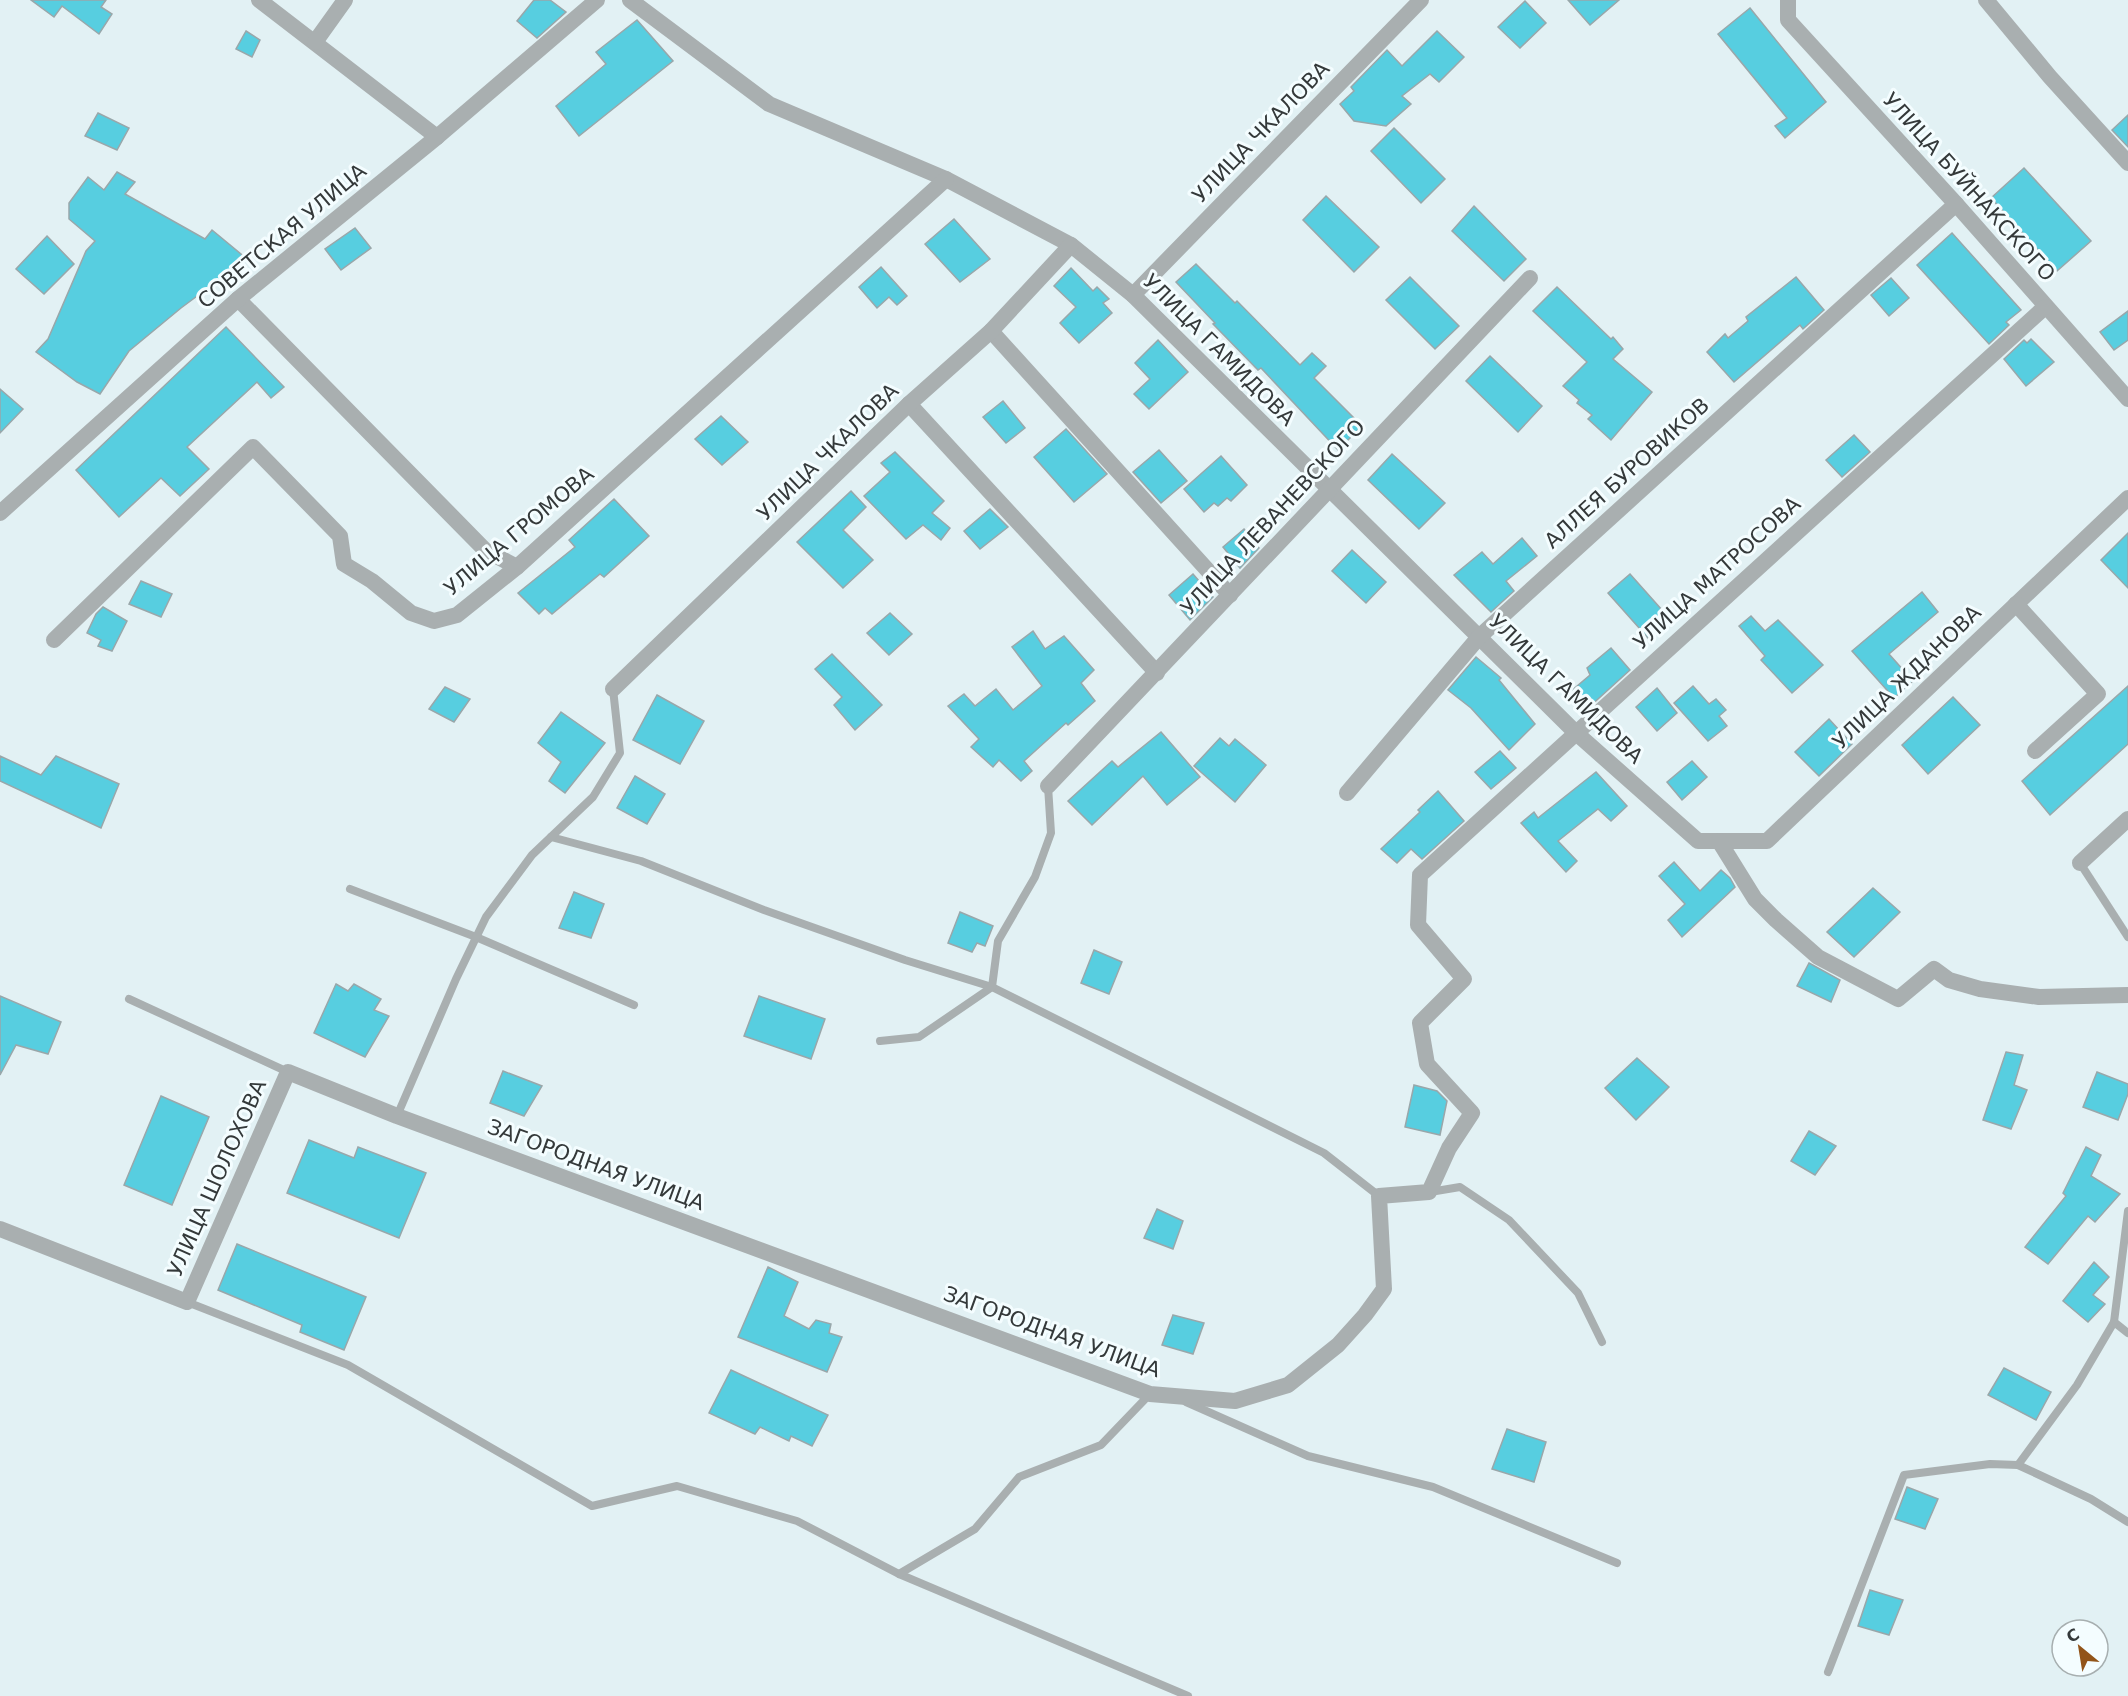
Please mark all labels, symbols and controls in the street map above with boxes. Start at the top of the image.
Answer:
street label: УЛИЦА ЧКАЛОВА [1188,56,1335,207]
street label: УЛИЦА БУЙНАКСКОГО [1878,87,2061,286]
street label: СОВЕТСКАЯ УЛИЦА [193,158,371,313]
street label: УЛИЦА ГАМИДОВА [1138,269,1300,431]
street label: УЛИЦА ЧКАЛОВА [753,378,904,525]
street label: АЛЛЕЯ БУРОВИКОВ [1540,393,1714,553]
street label: УЛИЦА ЛЕВАНЕВСКОГО [1176,414,1370,620]
street label: УЛИЦА ГРОМОВА [440,461,599,600]
street label: УЛИЦА МАТРОСОВА [1629,491,1806,654]
street label: УЛИЦА ЖДАНОВА [1828,600,1986,754]
street label: УЛИЦА ГАМИДОВА [1484,609,1648,769]
street label: УЛИЦА ШОЛОХОВА [163,1075,271,1280]
street label: ЗАГОРОДНАЯ УЛИЦА [484,1115,708,1216]
street label: ЗАГОРОДНАЯ УЛИЦА [940,1282,1164,1383]
north arrow [2050,1618,2110,1678]
text: С [2063,1624,2083,1647]

